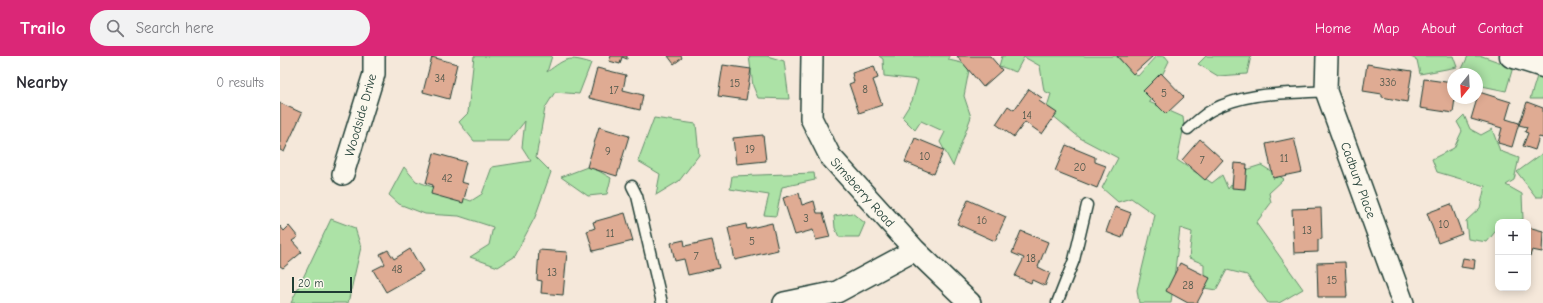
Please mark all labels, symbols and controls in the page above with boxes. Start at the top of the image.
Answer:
search box [90,10,370,46]
text: Trailo [20,17,66,39]
icon: search [104,17,126,39]
text: Search here [136,19,214,37]
text: Home [1315,20,1351,37]
text: Map [1373,20,1399,37]
text: About [1421,20,1456,37]
text: Contact [1478,20,1523,37]
north arrow [1447,68,1483,104]
street label: Woodside Drive [341,72,380,158]
house number: 34 [435,72,445,85]
text: Nearby [16,73,67,92]
text: 0 results [216,75,264,90]
house number: 336 [1379,76,1397,89]
house number: 15 [730,77,740,90]
house number: 8 [862,83,868,96]
house number: 17 [609,84,619,97]
house number: 5 [1161,87,1167,100]
house number: 14 [1022,109,1032,122]
street label: Cadbury Place [1338,140,1379,221]
house number: 19 [745,143,755,156]
house number: 9 [605,145,611,158]
house number: 10 [919,150,931,163]
house number: 11 [1280,152,1288,165]
house number: 7 [1199,154,1205,167]
street label: Simsberry Road [828,155,898,230]
house number: 20 [1074,161,1086,174]
house number: 42 [441,172,453,185]
house number: 3 [803,212,809,225]
house number: 16 [977,214,987,227]
house number: 10 [1438,218,1450,231]
map controls [1495,219,1531,291]
button: + [1495,219,1531,255]
house number: 13 [1302,224,1312,237]
house number: 11 [606,227,614,240]
house number: 5 [749,235,755,248]
house number: 7 [693,250,699,263]
house number: 18 [1026,252,1036,265]
button: − [1495,255,1531,291]
house number: 48 [392,263,403,276]
house number: 13 [547,266,557,279]
house number: 15 [1327,274,1337,287]
scale bar [292,275,352,294]
text: 20 m [298,277,323,290]
house number: 28 [1182,279,1194,292]

